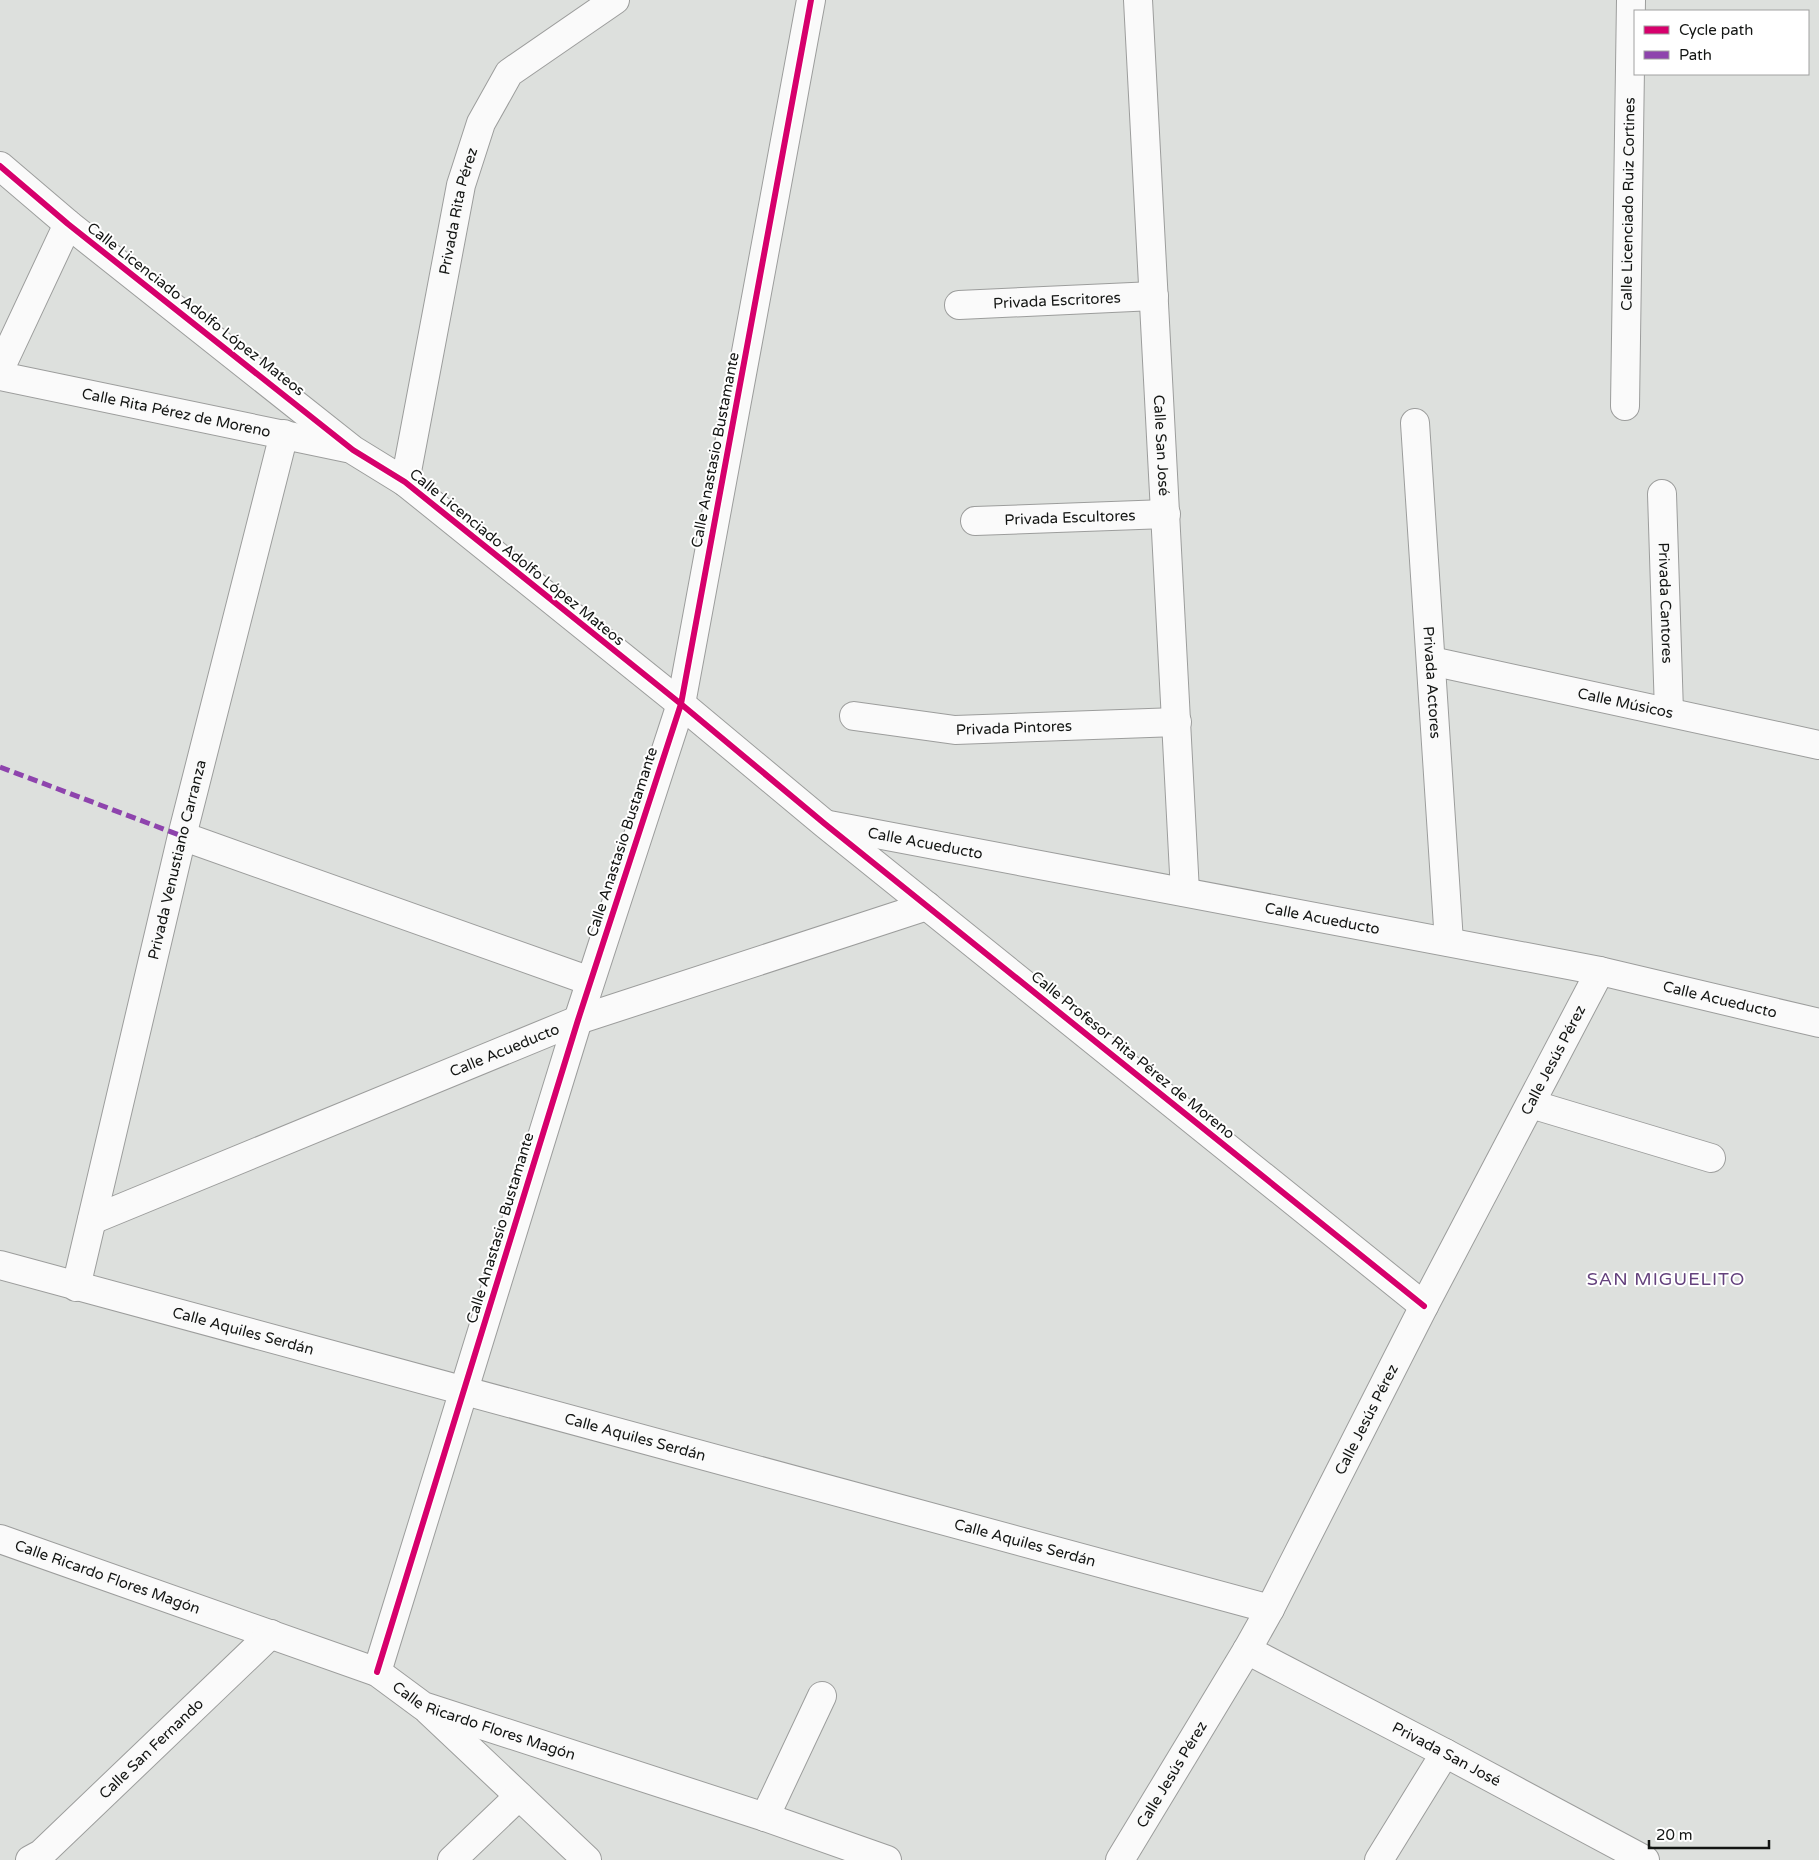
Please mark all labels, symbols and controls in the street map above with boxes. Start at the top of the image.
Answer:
legend [1634,10,1809,75]
text: Cycle path [1679,21,1753,39]
text: Path [1679,46,1712,64]
street label: Calle Licenciado Ruiz Cortines [1617,97,1639,311]
street label: Privada Rita Pérez [435,145,481,276]
street label: Calle Licenciado Adolfo López Mateos [84,218,308,400]
street label: Privada Escritores [993,289,1121,312]
street label: Calle Anastasio Bustamante [687,351,743,549]
street label: Calle Rita Pérez de Moreno [80,384,272,441]
street label: Calle San José [1150,394,1173,496]
street label: Calle Licenciado Adolfo López Mateos [406,465,628,649]
street label: Privada Escultores [1004,506,1136,529]
street label: Privada Cantores [1655,542,1676,664]
street label: Privada Actores [1419,626,1445,739]
street label: Calle Músicos [1576,684,1675,722]
street label: Privada Pintores [956,717,1072,739]
street label: Calle Anastasio Bustamante [583,745,661,939]
street label: Privada Venustiano Carranza [144,758,210,961]
street label: Calle Acueducto [866,824,984,863]
street label: Calle Acueducto [1263,899,1381,938]
street label: Calle Profesor Rita Pérez de Moreno [1028,967,1238,1143]
street label: Calle Acueducto [1661,977,1779,1022]
street label: Calle Jesús Pérez [1517,1002,1589,1118]
street label: Calle Acueducto [447,1020,562,1081]
street label: Calle Anastasio Bustamante [462,1130,538,1326]
district label: SAN MIGUELITO [1587,1268,1745,1290]
street label: Calle Aquiles Serdán [170,1303,316,1359]
street label: Calle Jesús Pérez [1331,1361,1402,1478]
street label: Calle Aquiles Serdán [562,1409,708,1465]
street label: Calle Aquiles Serdán [952,1515,1098,1570]
street label: Calle Ricardo Flores Magón [12,1536,203,1618]
street label: Calle Ricardo Flores Magón [389,1678,578,1764]
street label: Calle San Fernando [95,1695,207,1803]
street label: Calle Jesús Pérez [1133,1718,1211,1831]
street label: Privada San José [1389,1718,1504,1790]
scale bar [1649,1818,1769,1850]
text: 20 m [1656,1826,1693,1844]

